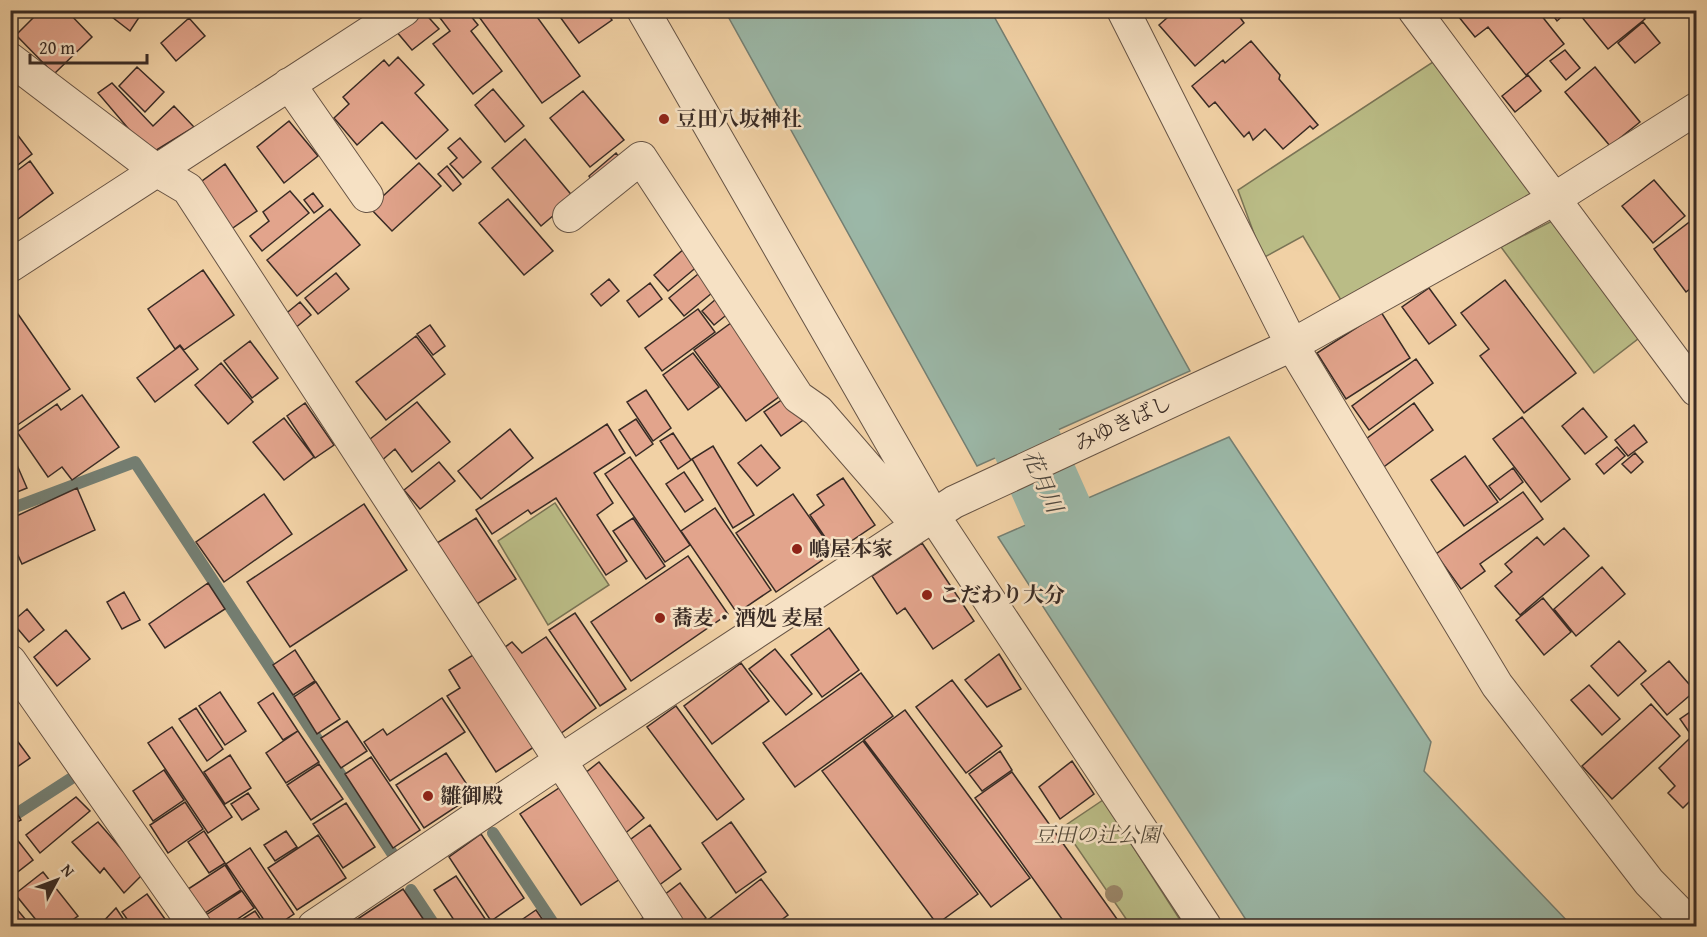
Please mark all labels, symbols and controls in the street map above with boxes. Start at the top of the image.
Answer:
scale bar [30,27,147,65]
text: 20 m [39,34,75,61]
place label: 豆田八坂神社 [676,103,802,134]
marker: 豆田八坂神社 [657,112,671,126]
street label: みゆきばし [1069,386,1177,459]
water label: 花月川 [1015,444,1072,519]
place label: 嶋屋本家 [809,533,893,564]
marker: 嶋屋本家 [790,542,804,556]
place label: こだわり大分 [939,579,1065,610]
marker: こだわり大分 [920,588,934,602]
place label: 蕎麦・酒処 麦屋 [672,602,824,633]
marker: 蕎麦・酒処 麦屋 [653,611,667,625]
place label: 雛御殿 [440,780,503,811]
marker: 雛御殿 [421,789,435,803]
park label: 豆田の辻公園 [1034,819,1163,850]
north arrow [27,850,87,910]
text: N [56,858,81,882]

